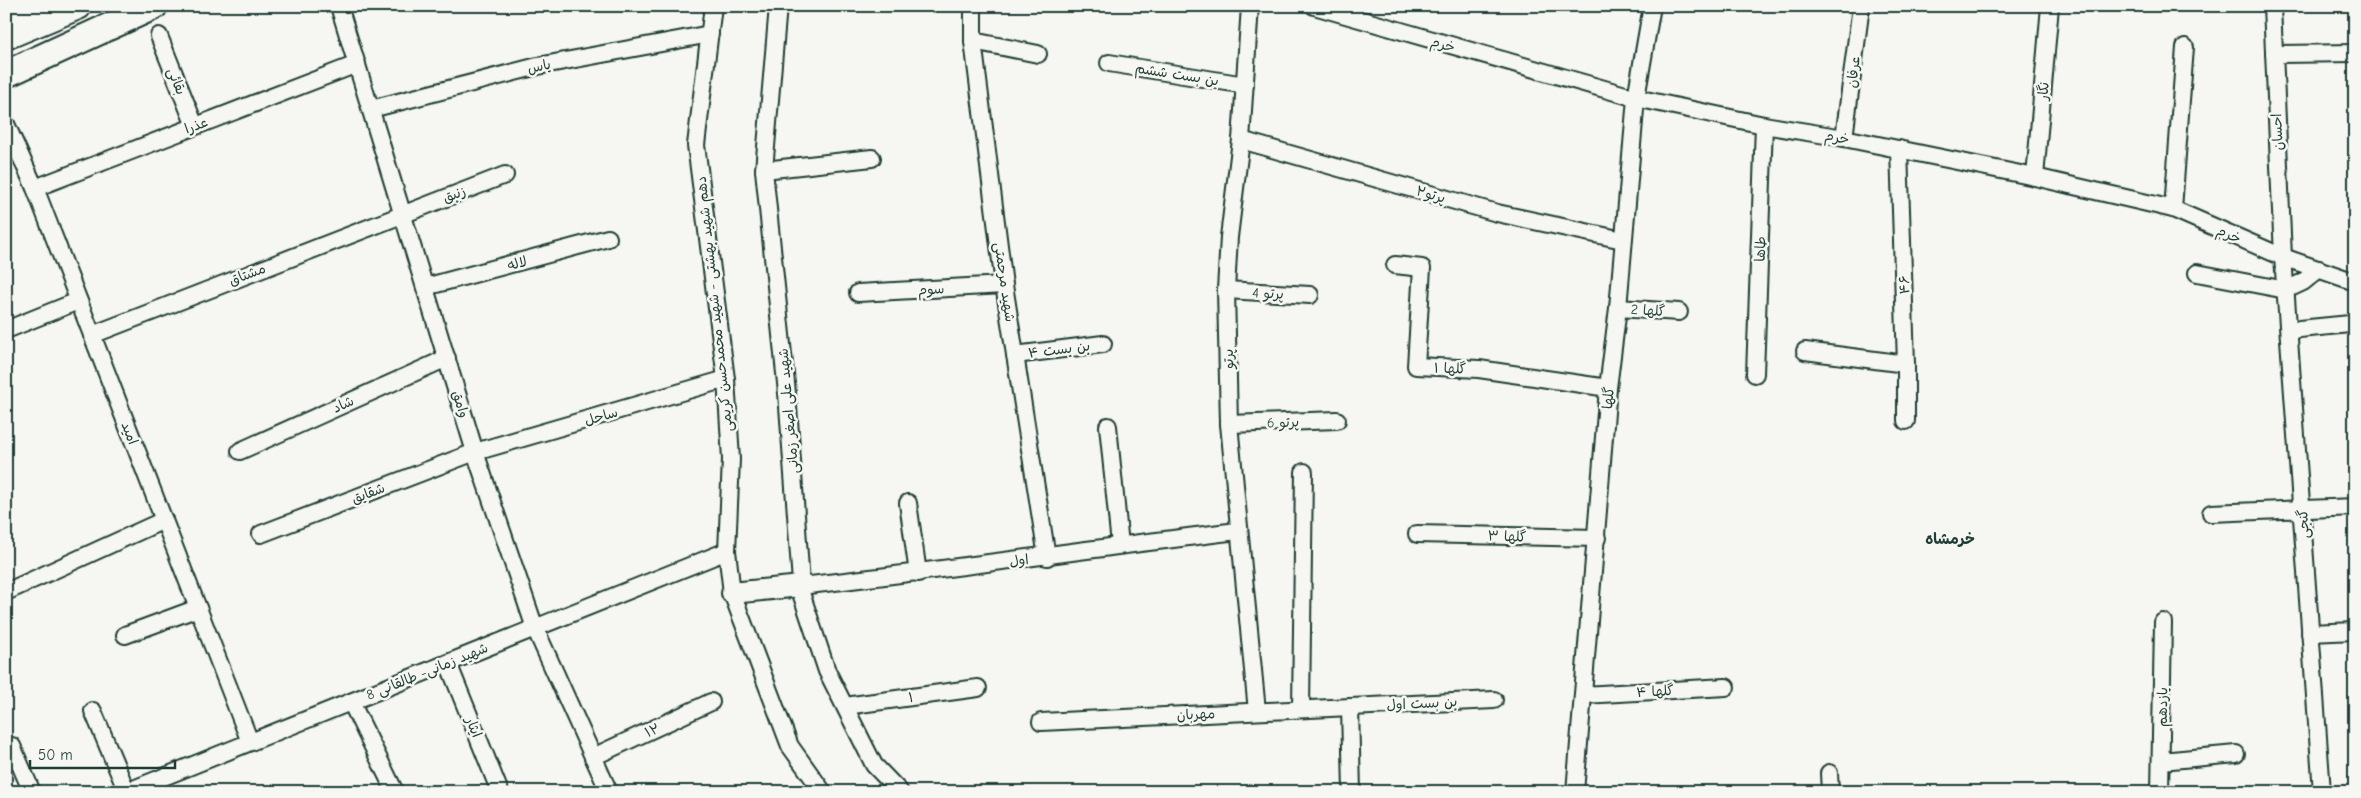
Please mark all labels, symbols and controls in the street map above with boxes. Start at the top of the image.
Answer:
street label: خرم [1428,33,1457,59]
street label: عرفان [1843,55,1864,89]
street label: یاس [526,56,552,77]
street label: بن بست ششم [1133,59,1220,91]
street label: بقائی [163,65,190,97]
street label: نگار [2034,81,2053,102]
street label: عذرا [182,113,210,138]
street label: احسان [2268,113,2287,151]
street label: خرم [1823,127,1851,151]
street label: دهم شهید بهشتی - شهید محمدحسن کریمی [693,175,738,433]
street label: زنبق [440,182,468,207]
street label: پرتو۲ [1414,182,1447,208]
street label: خرم [2213,222,2244,250]
street label: طاها [1752,236,1769,262]
street label: شهید مرحمتی [990,241,1019,323]
street label: لاله [505,253,529,274]
street label: مشتاق [226,260,268,289]
street label: ۴۶ [1896,275,1913,295]
street label: سوم [917,280,945,302]
street label: پرتو 4 [1252,284,1284,304]
street label: گلها 2 [1630,301,1666,320]
street label: بن بست ۴ [1027,337,1091,362]
street label: شهید علی اصغر زمانی [775,348,802,474]
street label: پرتو [1220,349,1238,370]
street label: گلها ۱ [1434,359,1466,378]
street label: گلها [1599,386,1618,410]
street label: وامق [448,388,473,420]
street label: شاد [330,392,356,417]
street label: ساحل [582,404,620,429]
street label: پرتو 6 [1266,413,1300,433]
street label: امید [117,419,142,447]
street label: شقایق [349,479,387,508]
street label: گنجی [2294,509,2313,539]
street label: گلها ۳ [1487,527,1526,546]
district label: خرمشاه [1925,530,1975,548]
street label: اول [1008,551,1030,570]
street label: شهید زمانی- طالقانی 8 [364,639,491,704]
street label: گلها ۴ [1636,682,1674,701]
street label: یازدهم [2154,687,2173,727]
street label: ۱ [907,689,915,706]
street label: بن بست اول [1386,693,1458,714]
street label: مهربان [1176,705,1216,724]
street label: ایثار [461,713,485,740]
street label: ۱۲ [642,720,662,741]
scale bar [30,738,175,770]
text: 50 m [38,746,73,764]

